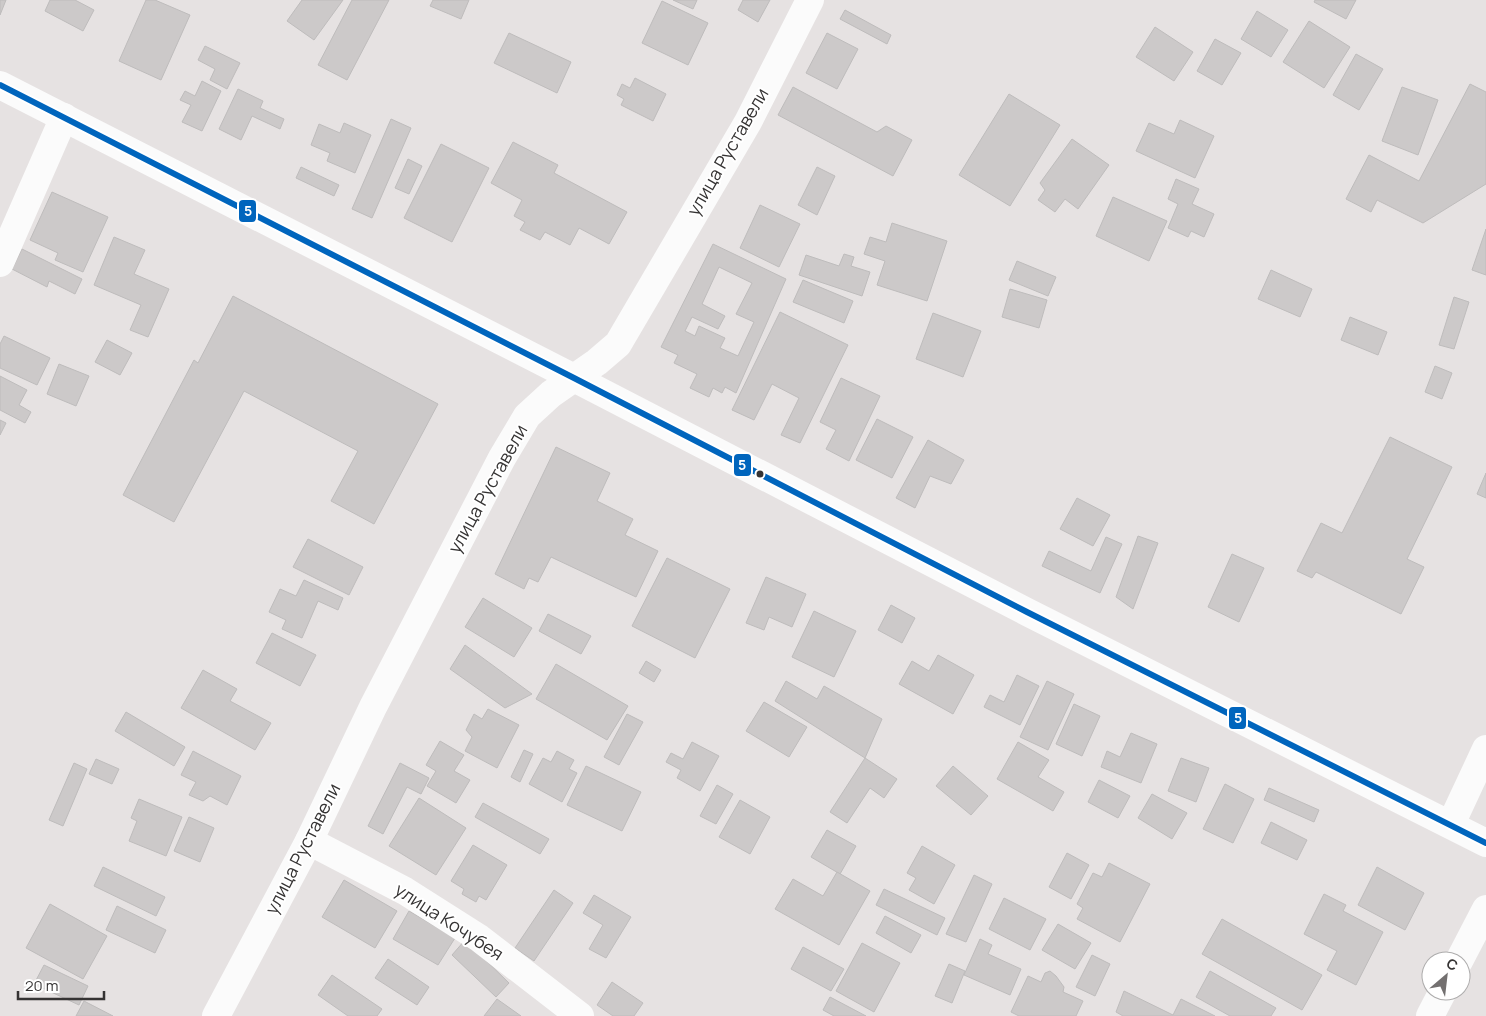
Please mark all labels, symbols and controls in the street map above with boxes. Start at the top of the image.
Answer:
street label: улица Руставели [681,83,773,220]
line badge: 5 [238,199,257,223]
text: 5 [244,201,252,220]
street label: улица Руставели [442,420,532,557]
line badge: 5 [733,453,752,477]
text: 5 [738,455,746,474]
unlabelled marker [755,469,765,479]
line badge: 5 [1228,706,1247,730]
text: 5 [1234,708,1242,727]
street label: улица Руставели [259,779,345,918]
street label: улица Кочубея [391,877,509,965]
north arrow [1421,951,1471,1001]
text: С [1443,953,1461,975]
scale bar [18,968,104,1000]
text: 20 m [25,975,58,996]

